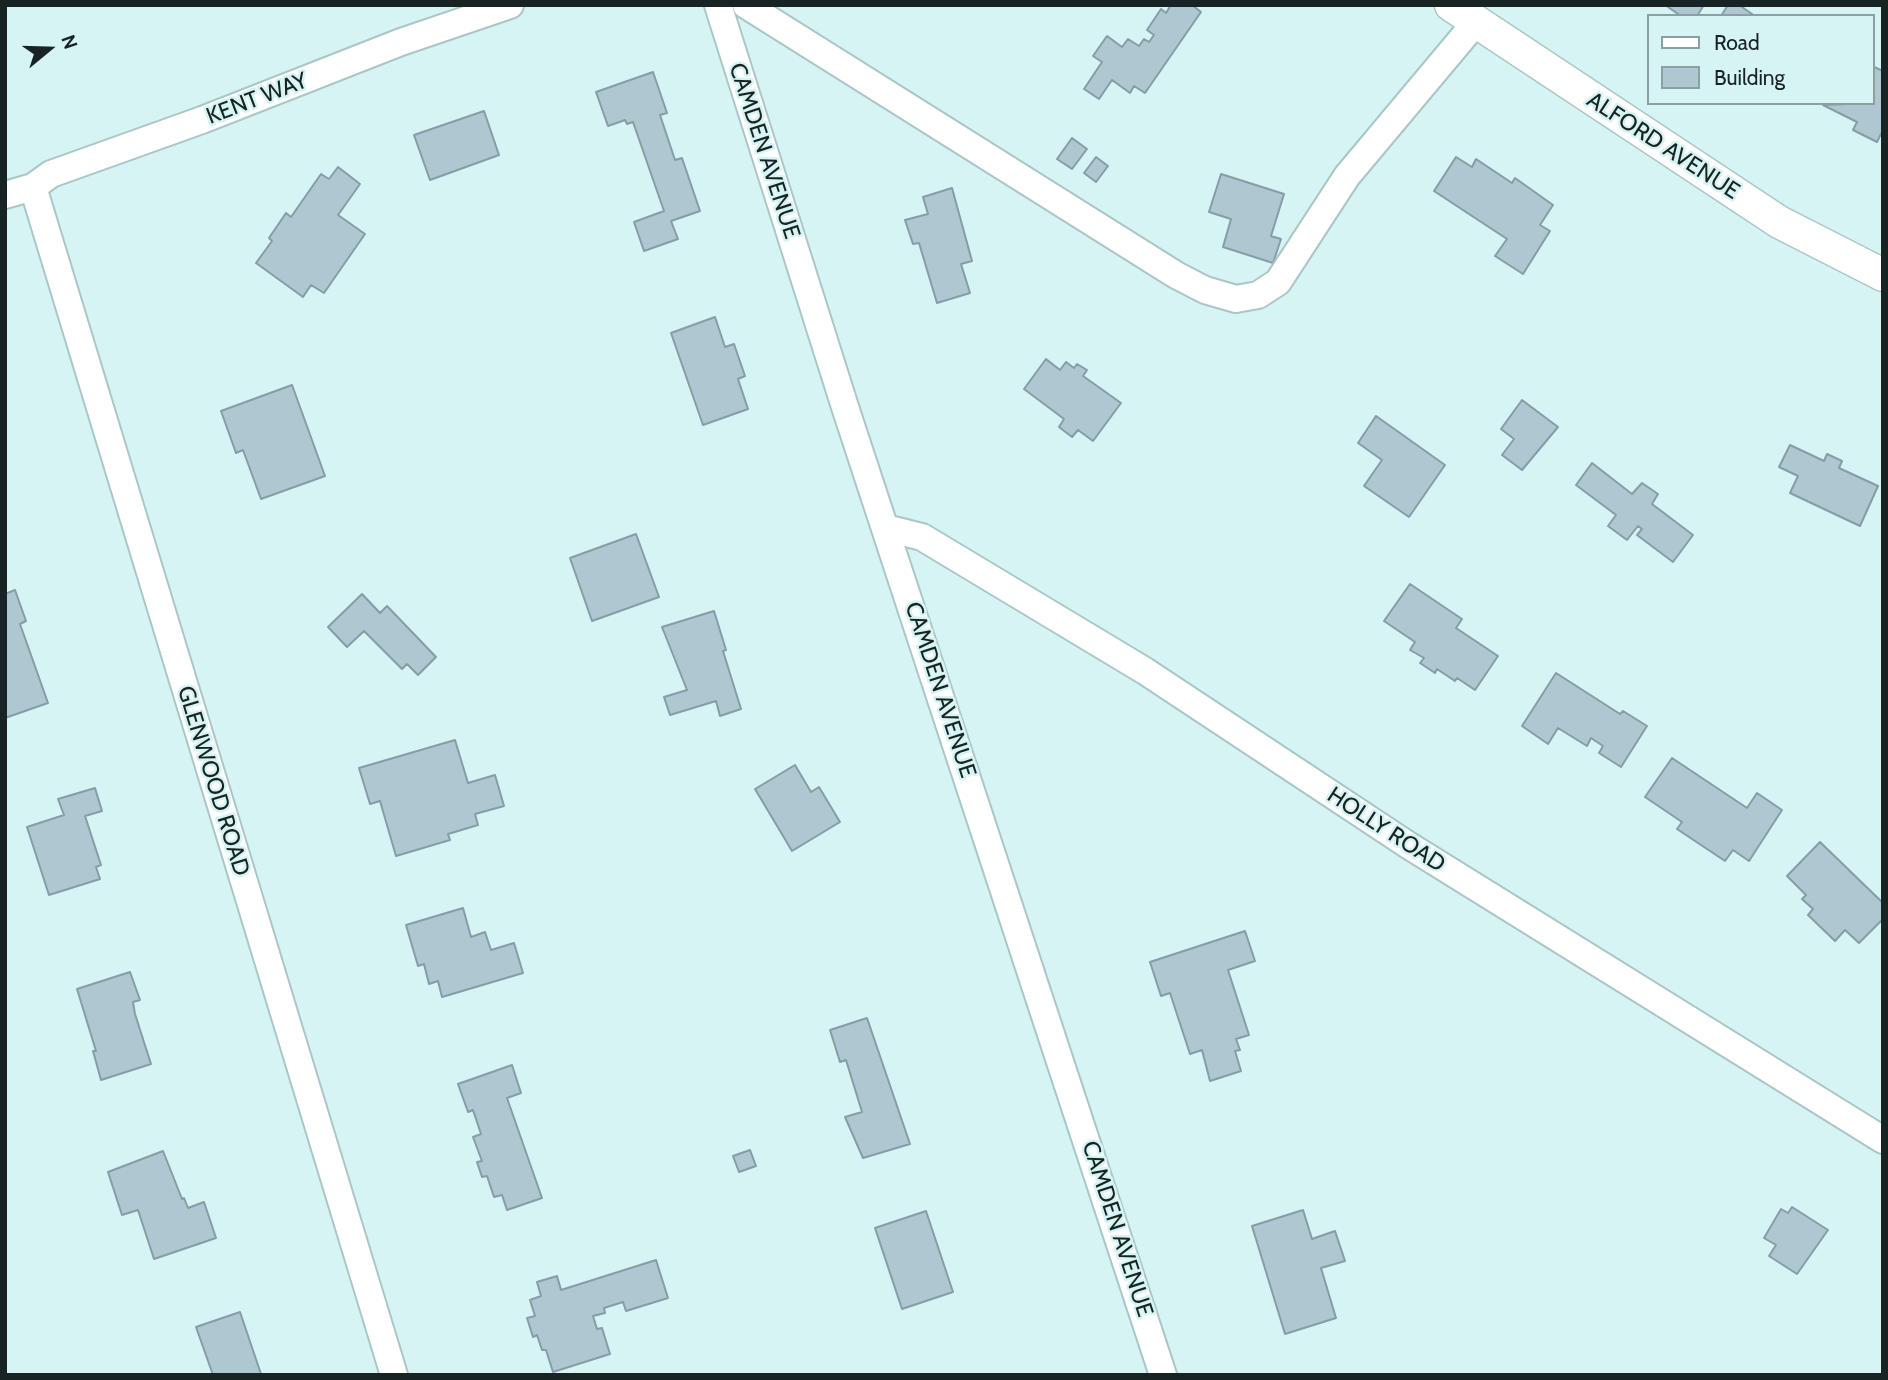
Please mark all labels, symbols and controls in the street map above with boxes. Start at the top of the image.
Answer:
north arrow [14,14,84,84]
legend [1646,14,1874,105]
text: Road [1714,30,1760,55]
text: N [56,32,82,52]
street label: CAMDEN AVENUE [723,60,805,242]
text: Building [1714,65,1785,90]
street label: KENT WAY [203,67,311,131]
street label: ALFORD AVENUE [1582,86,1744,206]
street label: CAMDEN AVENUE [899,599,981,781]
street label: GLENWOOD ROAD [171,683,255,879]
street label: HOLLY ROAD [1322,782,1450,878]
street label: CAMDEN AVENUE [1076,1138,1158,1320]

